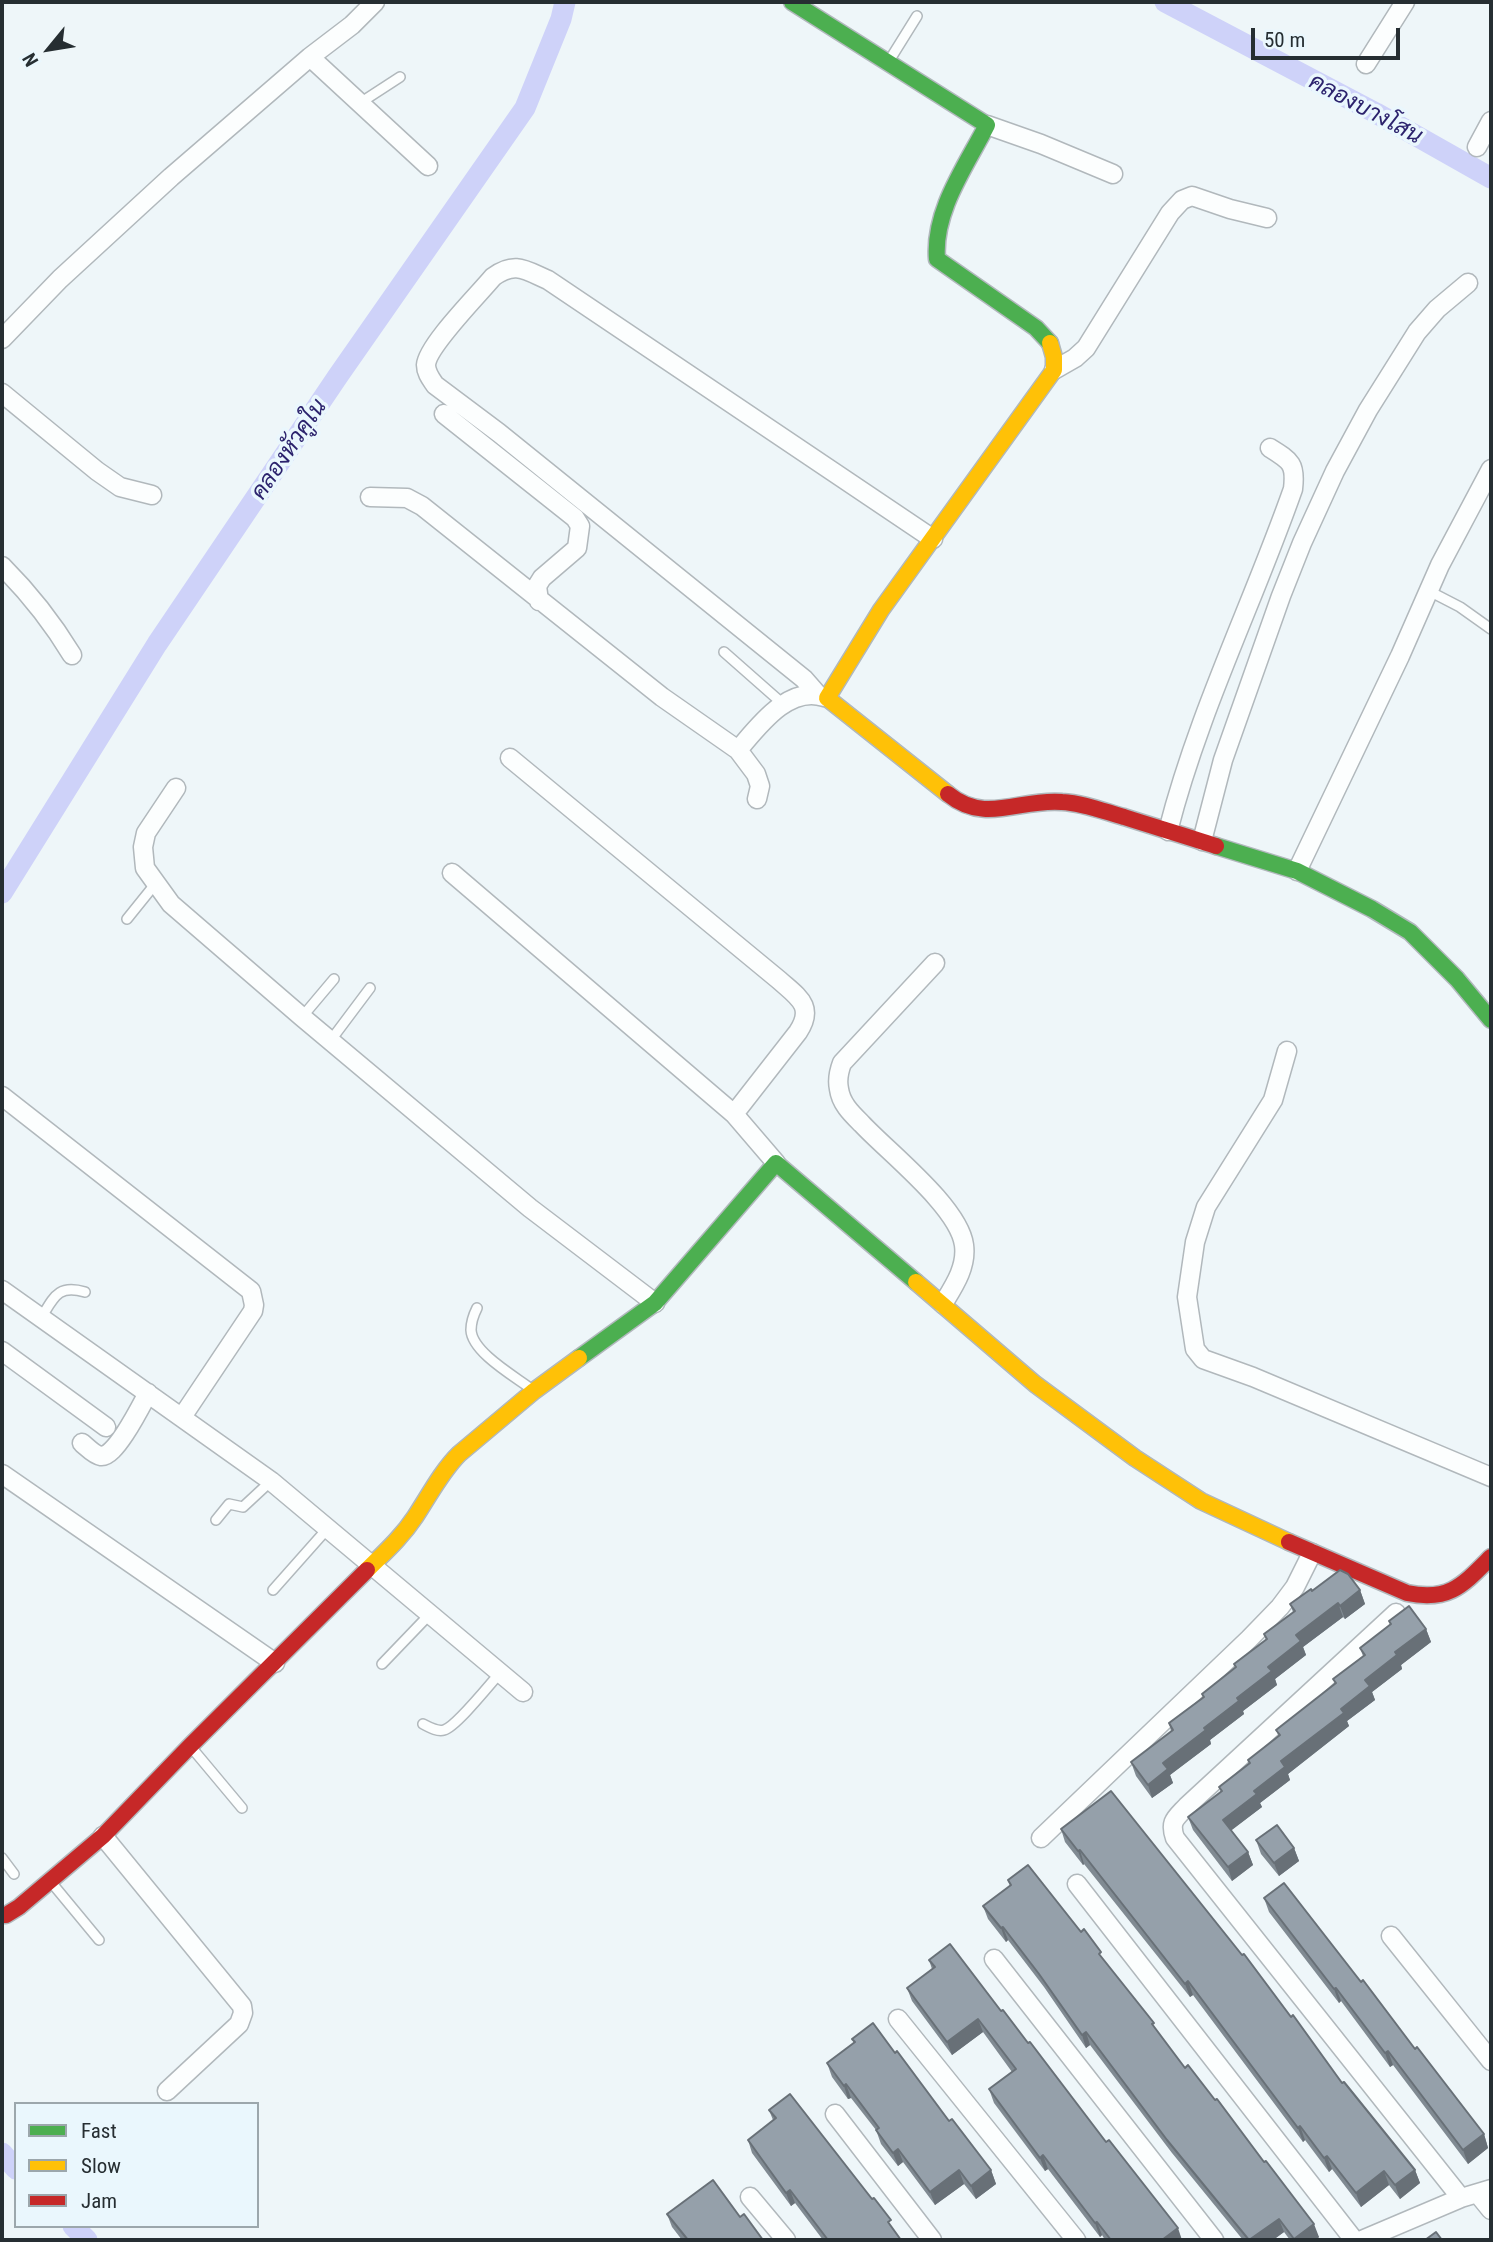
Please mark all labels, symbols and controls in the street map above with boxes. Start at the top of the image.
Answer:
north arrow [14,14,84,84]
scale bar [1255,14,1404,58]
text: 50 m [1264,28,1305,52]
text: N [18,49,43,71]
water label: คลองบางโสน [1304,69,1426,151]
water label: คลองหัวคูใน [246,395,334,505]
legend [14,2102,259,2228]
text: Fast [81,2119,117,2143]
text: Slow [81,2154,121,2178]
text: Jam [81,2189,117,2213]

